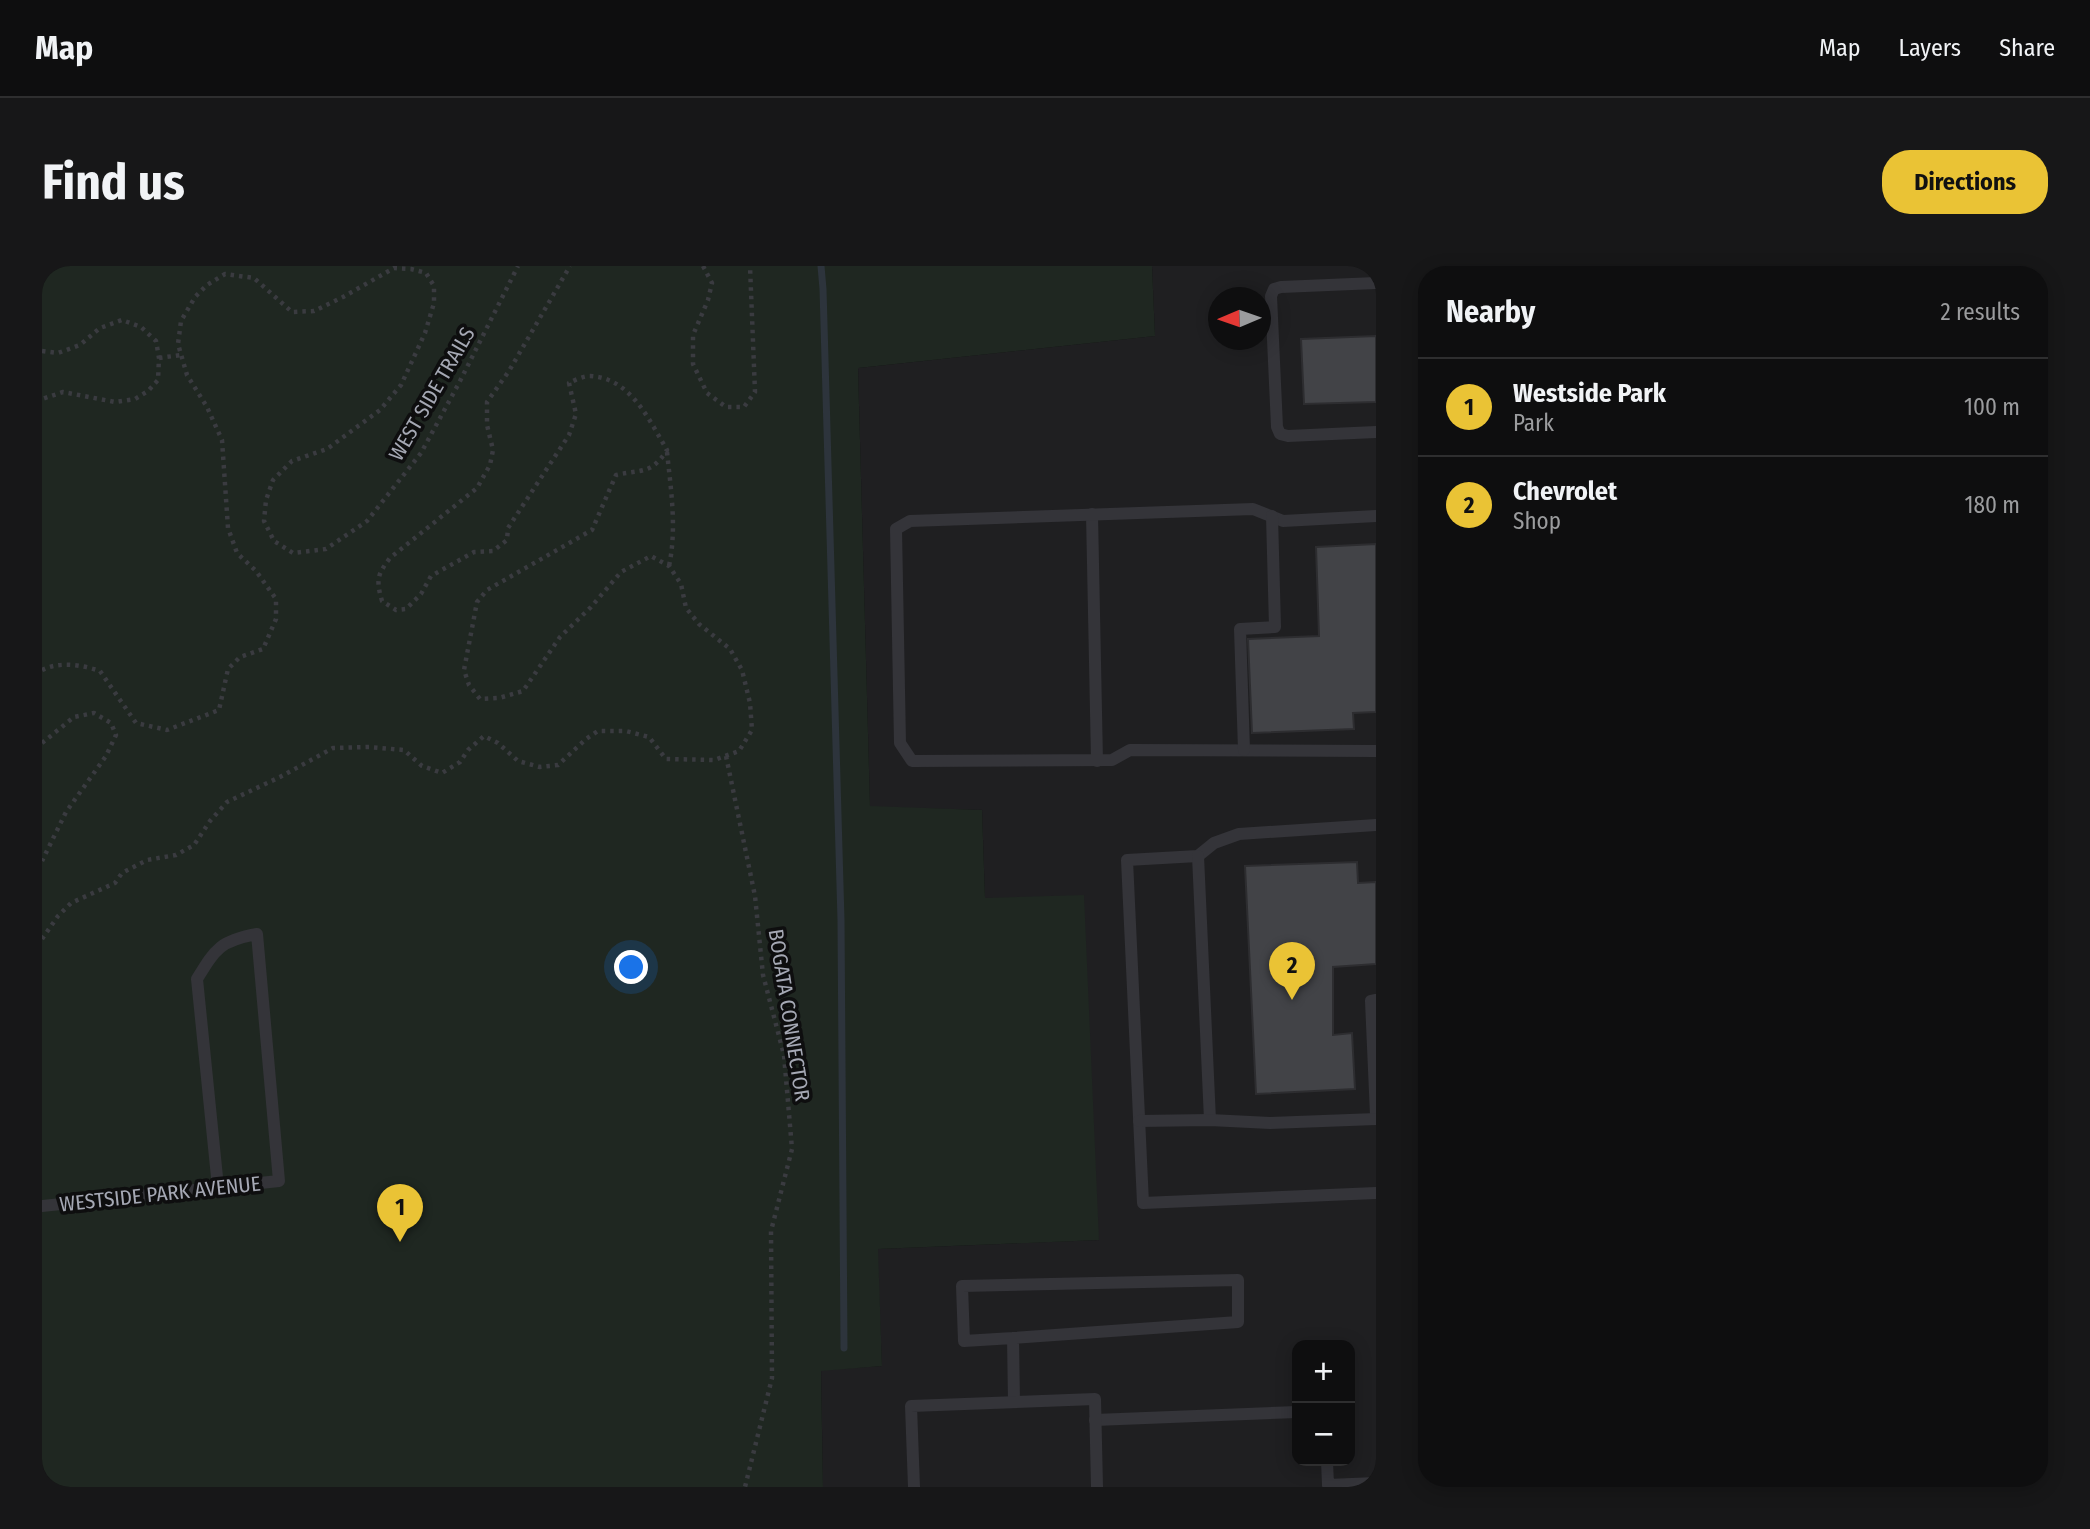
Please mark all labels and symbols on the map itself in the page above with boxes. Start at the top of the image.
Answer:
north arrow [1208,287,1271,350]
street label: WEST SIDE TRAILS [383,323,481,465]
street label: BOGATA CONNECTOR [763,927,816,1103]
pin: 2 [1269,942,1315,1000]
your location [614,950,648,984]
street label: WESTSIDE PARK AVENUE [58,1170,262,1217]
pin: 1 [377,1184,423,1242]

